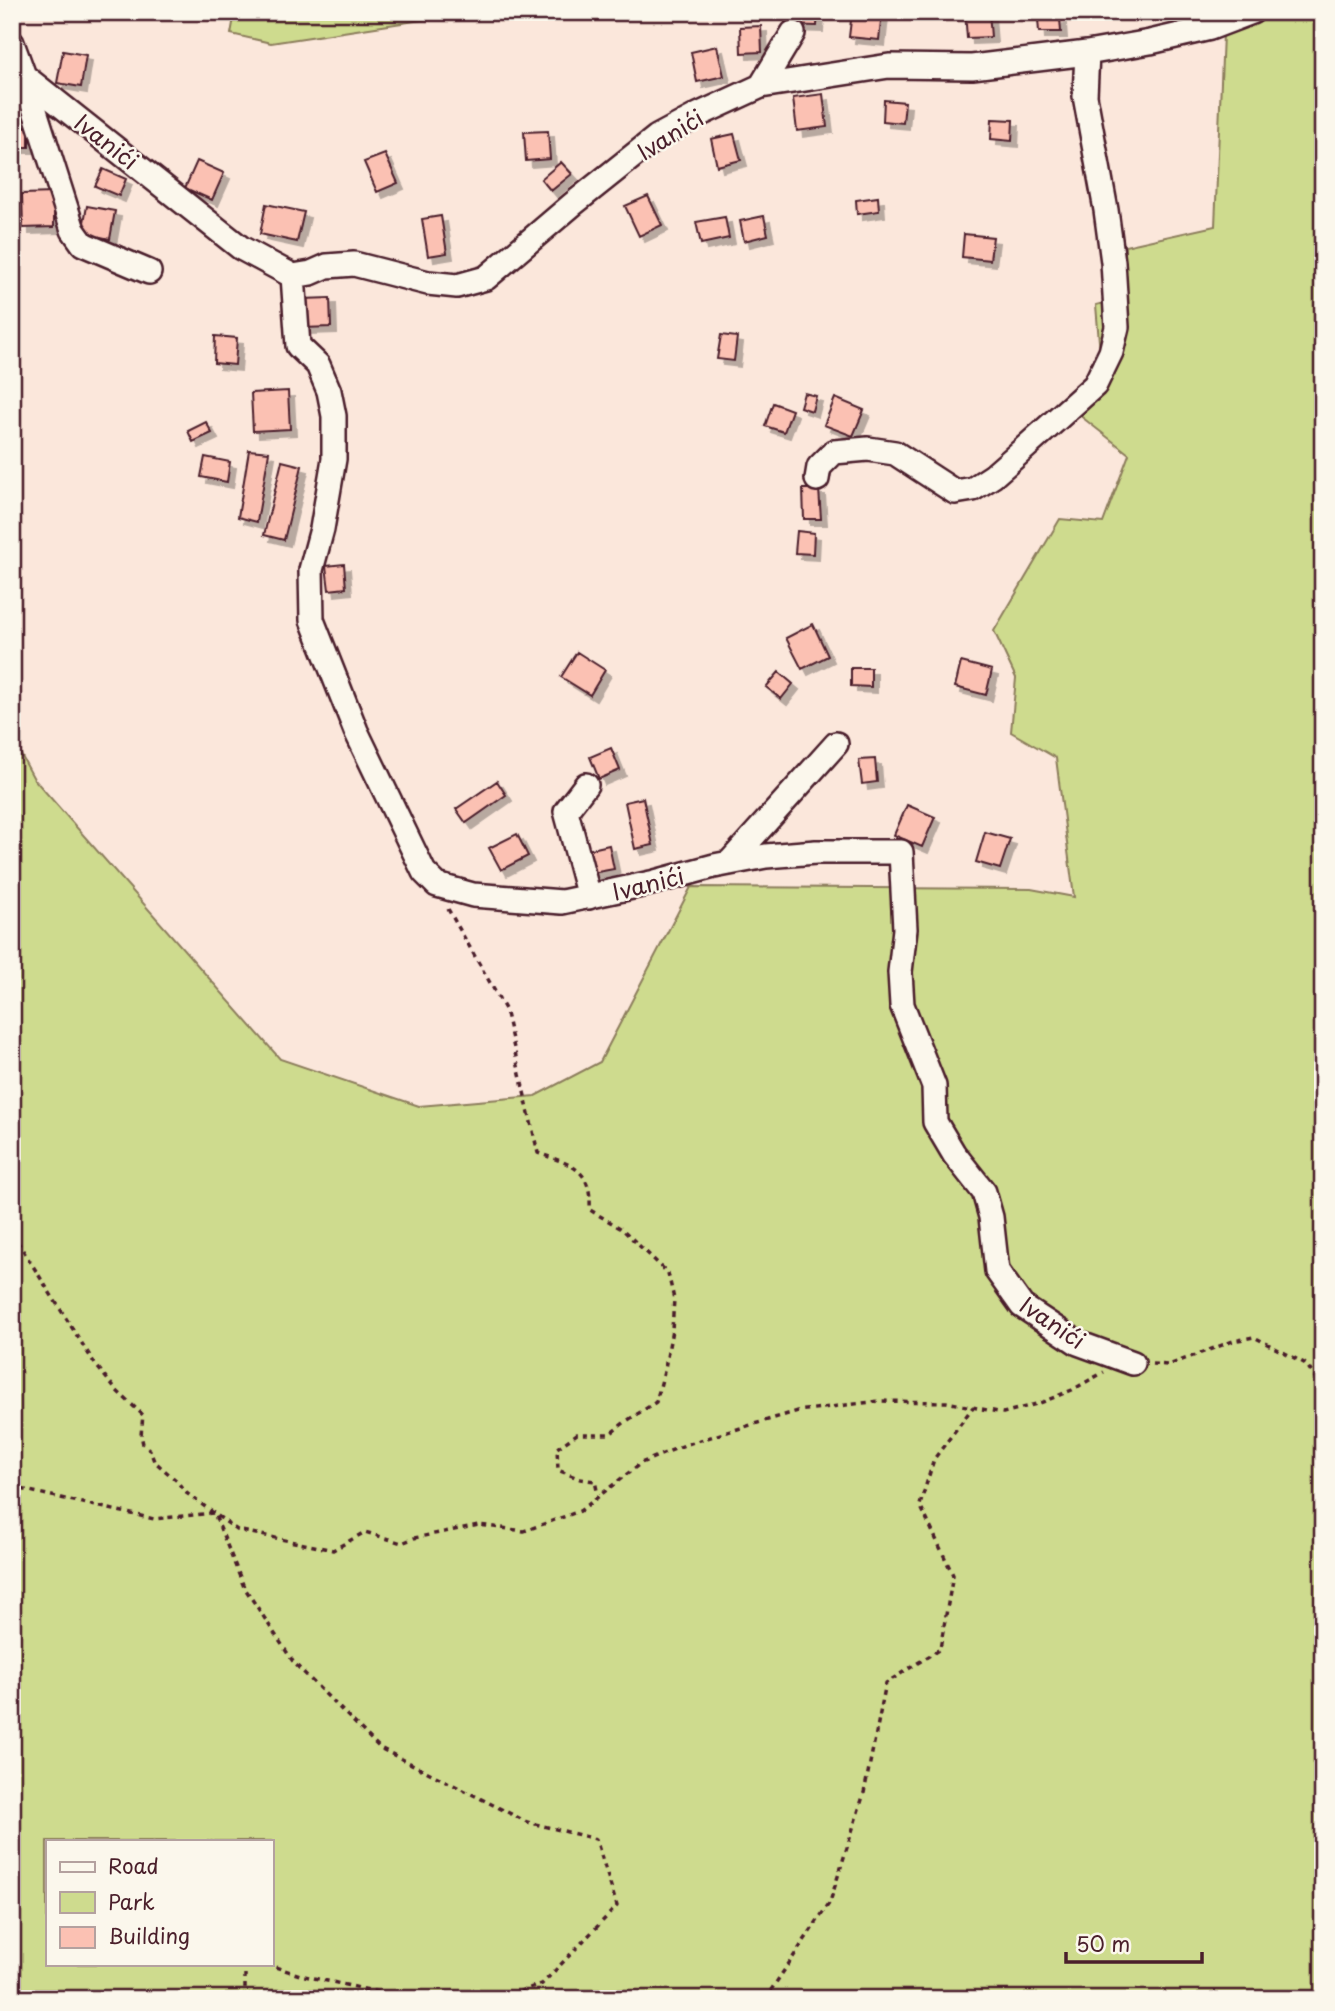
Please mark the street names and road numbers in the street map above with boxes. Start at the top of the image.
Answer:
street label: Ivanići [630,100,710,168]
street label: Ivanići [67,105,147,177]
street label: Ivanići [608,857,688,909]
street label: Ivanići [1013,1287,1093,1357]

